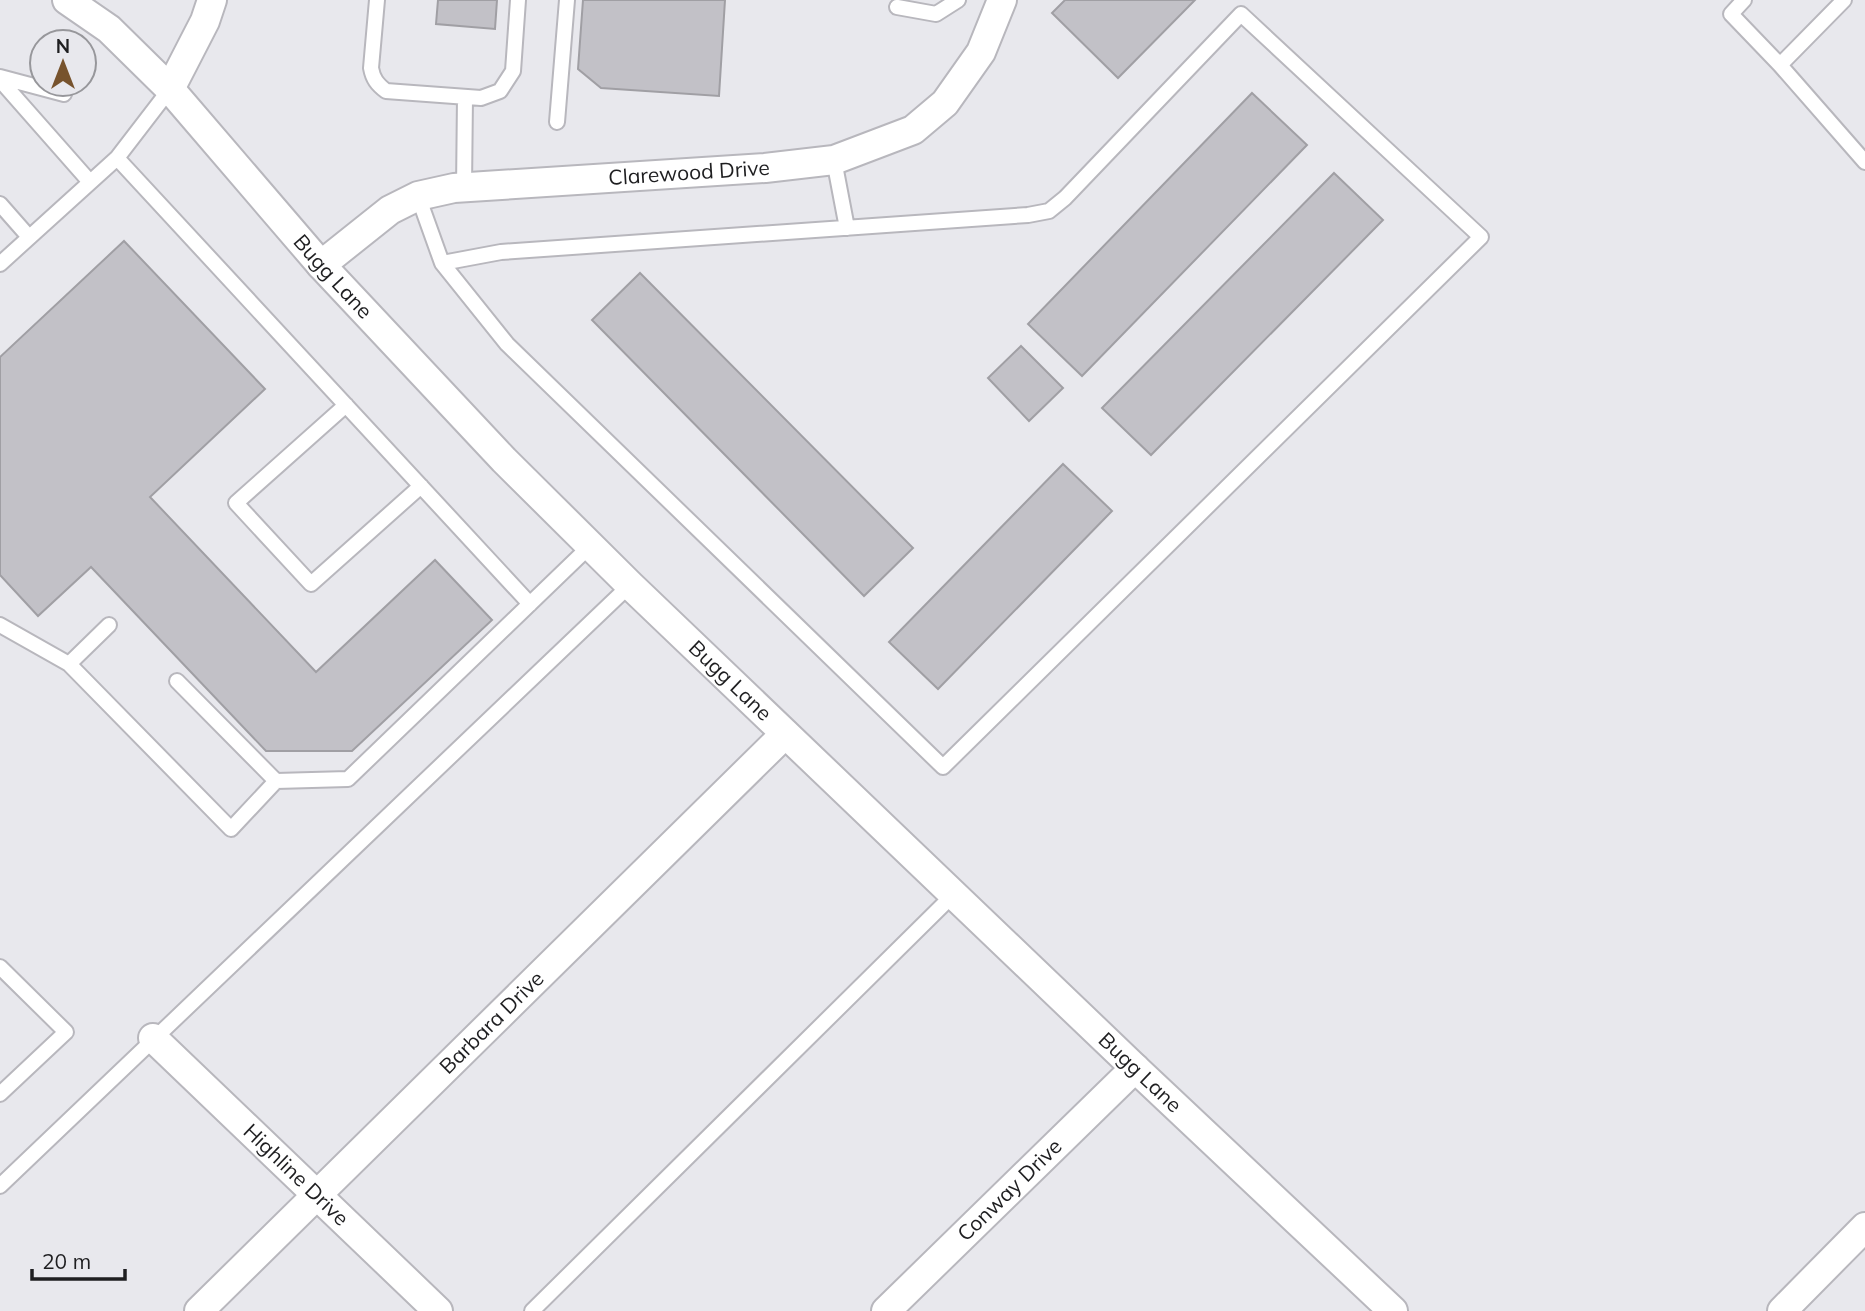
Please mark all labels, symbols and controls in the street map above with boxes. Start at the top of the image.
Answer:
north arrow [28,28,98,98]
text: N [56,34,70,58]
street label: Clarewood Drive [607,154,771,190]
street label: Bugg Lane [288,229,378,324]
street label: Bugg Lane [684,634,778,726]
street label: Barbara Drive [434,965,549,1079]
street label: Bugg Lane [1094,1026,1188,1117]
street label: Highline Drive [239,1118,355,1231]
street label: Conway Drive [951,1133,1067,1246]
scale bar [32,1238,124,1282]
text: 20 m [42,1248,91,1274]

